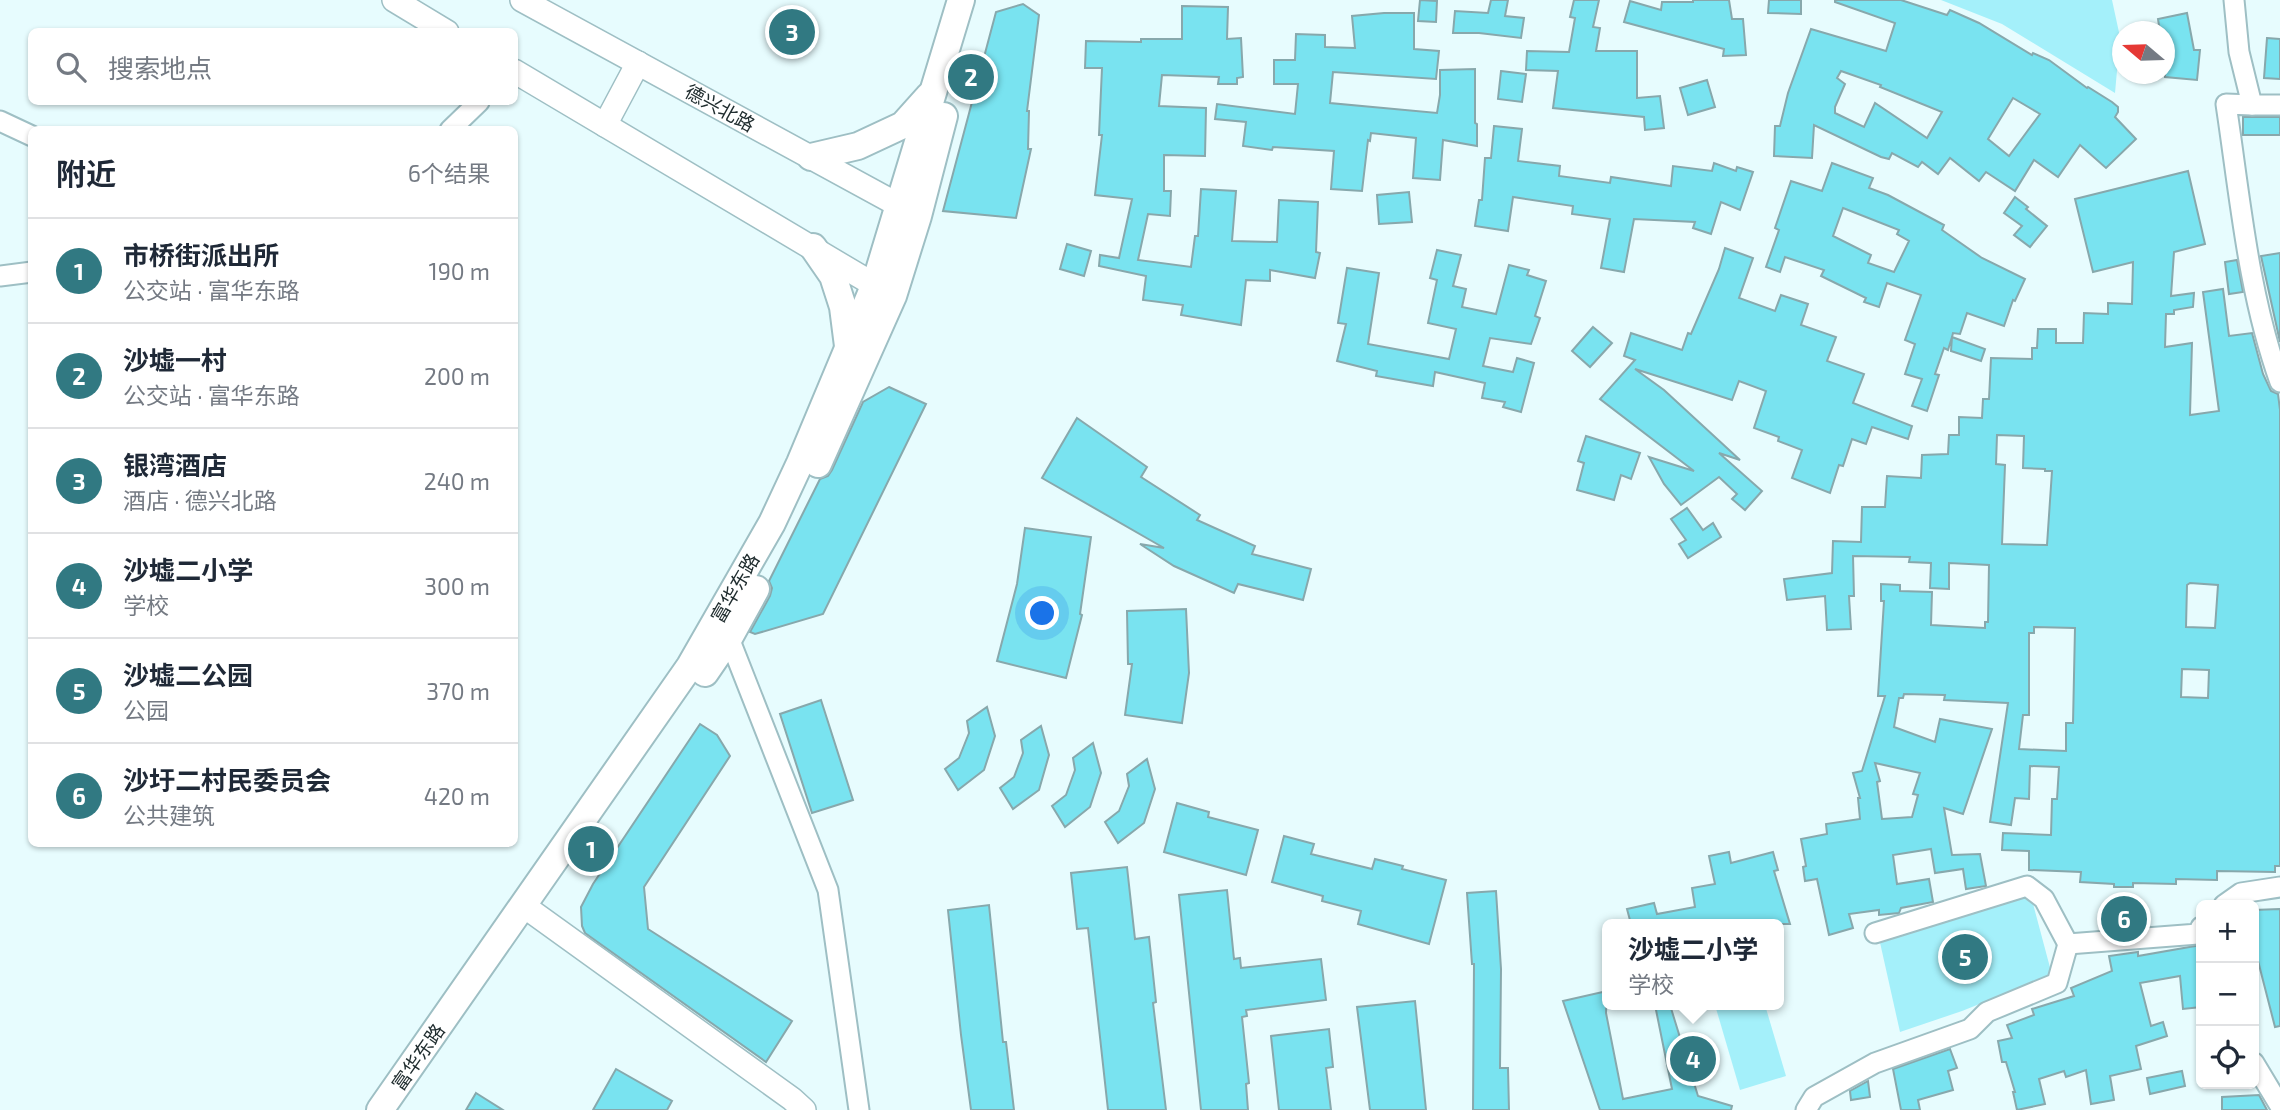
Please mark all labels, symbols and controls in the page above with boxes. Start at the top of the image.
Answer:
pin: 3 [769,6,815,58]
north arrow [2112,21,2175,84]
search box [28,28,518,105]
icon: search [52,48,90,86]
pin: 2 [948,51,994,103]
text: 搜索地点 [108,52,212,83]
street label: 德兴北路 [681,79,759,136]
text: 附近 [56,155,116,191]
text: 6个结果 [408,159,490,187]
text: 市桥街派出所 [123,239,279,270]
text: 1 [74,257,84,285]
text: 190 m [429,257,490,285]
text: 公交站 · 富华东路 [123,276,300,304]
text: 沙墟一村 [123,344,227,375]
text: 2 [72,362,86,390]
text: 200 m [424,362,490,390]
text: 公交站 · 富华东路 [123,381,300,409]
text: 银湾酒店 [123,449,227,480]
text: 3 [72,467,86,495]
text: 240 m [424,467,490,495]
text: 酒店 · 德兴北路 [123,486,277,514]
street label: 富华东路 [706,549,764,626]
text: 沙墟二小学 [123,554,253,585]
text: 4 [72,572,86,600]
text: 300 m [424,572,490,600]
text: 学校 [123,591,169,619]
your location [1025,596,1059,630]
text: 沙墟二公园 [123,659,253,690]
text: 5 [73,677,85,705]
text: 370 m [426,677,490,705]
text: 公园 [123,696,169,724]
text: 沙圩二村民委员会 [123,764,331,795]
text: 6 [72,782,86,810]
text: 420 m [424,782,490,810]
text: 公共建筑 [123,801,215,829]
pin: 1 [568,823,614,875]
pin: 6 [2101,893,2147,945]
map controls [2196,900,2259,1089]
button: + [2196,900,2259,963]
popup [1602,919,1784,1010]
pin: 5 [1942,931,1988,983]
text: 沙墟二小学 [1628,933,1758,964]
button: − [2196,963,2259,1026]
text: 学校 [1628,970,1674,998]
street label: 富华东路 [386,1019,449,1094]
button: locate [2196,1026,2259,1089]
pin: 4 [1670,1033,1716,1085]

